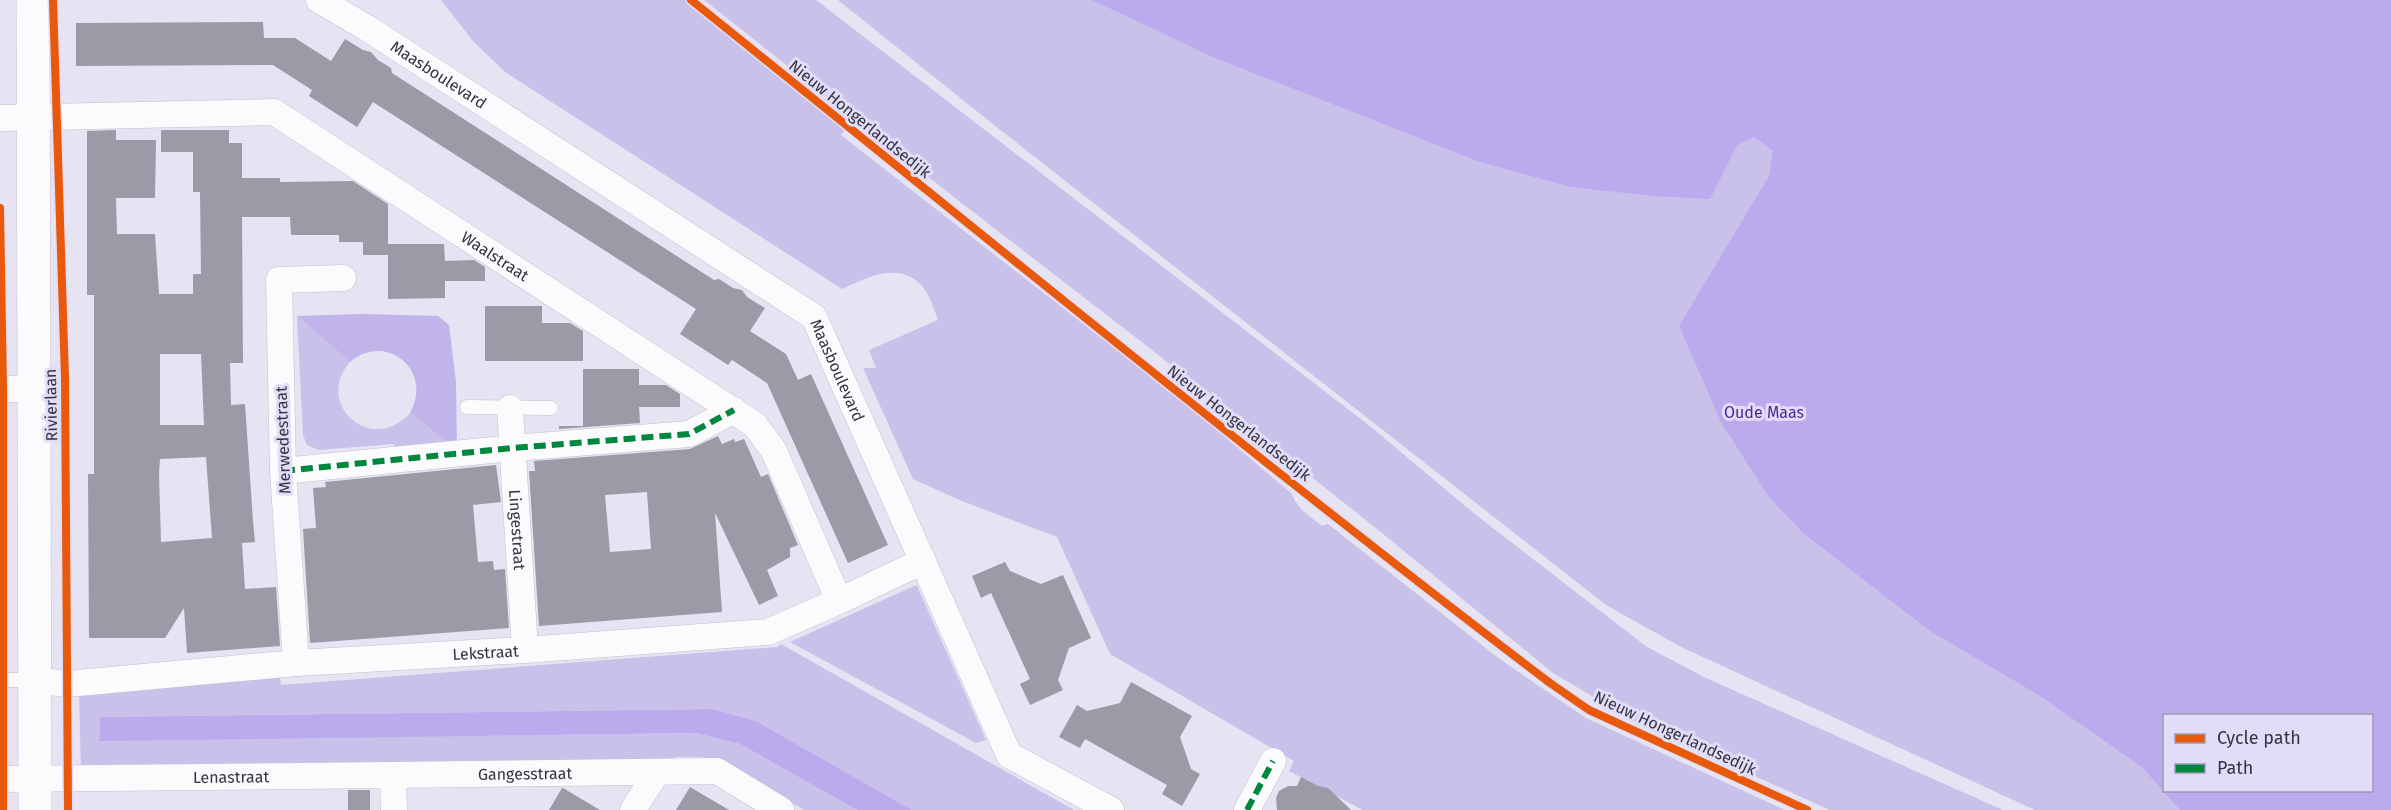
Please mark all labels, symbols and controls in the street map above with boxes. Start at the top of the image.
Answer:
street label: Maasboulevard [387,36,490,112]
street label: Nieuw Hongerlandsedijk [785,56,935,183]
street label: Waalstraat [458,227,533,285]
street label: Maasboulevard [807,316,869,424]
street label: Nieuw Hongerlandsedijk [1163,361,1315,485]
street label: Rivierlaan [41,368,61,442]
street label: Merwedestraat [272,386,294,494]
park label: Oude Maas [1724,403,1804,422]
street label: Lingestraat [506,489,530,571]
street label: Lekstraat [452,641,519,664]
street label: Nieuw Hongerlandsedijk [1591,687,1760,779]
legend [2163,714,2373,792]
text: Cycle path [2217,727,2301,749]
text: Path [2217,757,2253,779]
street label: Gangesstraat [478,763,573,783]
street label: Lenastraat [193,767,269,787]

